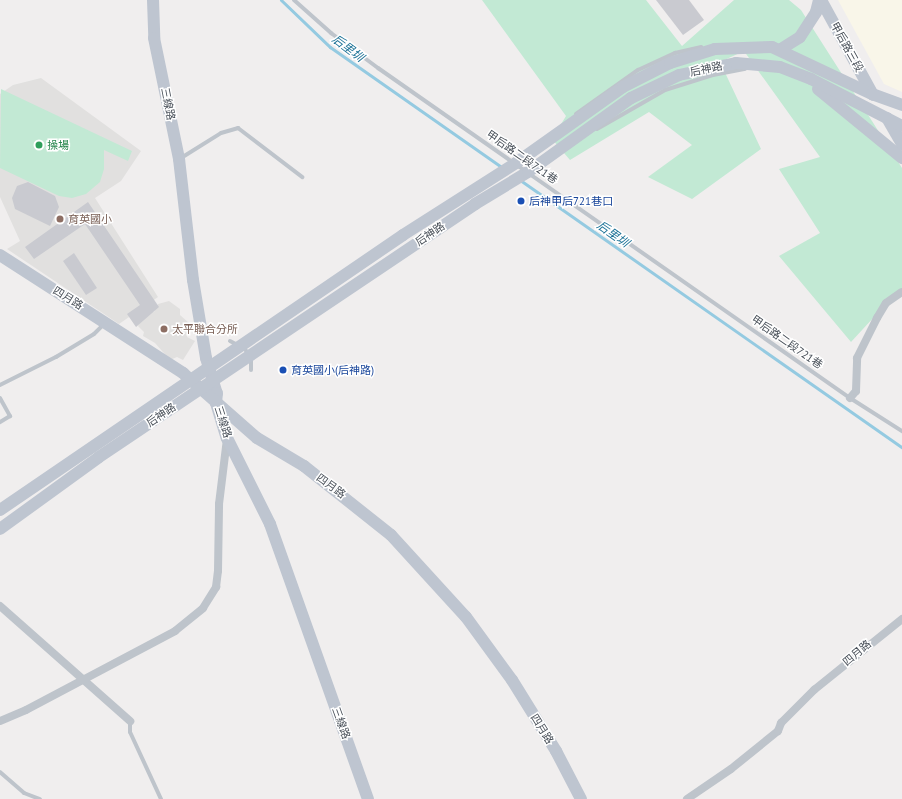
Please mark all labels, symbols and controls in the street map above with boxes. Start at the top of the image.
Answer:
street label: 甲后路三段 [828,20,866,74]
water label: 后里圳 [329,31,367,65]
street label: 后神路 [688,59,724,79]
street label: 三線路 [158,87,178,121]
street label: 甲后路二段721巷 [484,128,560,186]
place label: 操場 [47,138,69,152]
marker: 操場 [34,140,44,150]
place label: 后神甲后721巷口 [529,194,613,208]
marker: 后神甲后721巷口 [516,196,526,206]
place label: 育英國小 [68,212,112,226]
marker: 育英國小 [55,214,65,224]
water label: 后里圳 [594,218,632,250]
street label: 后神路 [413,219,447,249]
street label: 四月路 [51,284,85,312]
street label: 甲后路二段721巷 [749,313,825,371]
place label: 太平聯合分所 [172,322,238,336]
marker: 太平聯合分所 [159,324,169,334]
place label: 育英國小(后神路) [291,363,374,377]
marker: 育英國小(后神路) [278,365,288,375]
street label: 后神路 [144,400,178,430]
street label: 三線路 [212,404,234,440]
street label: 四月路 [314,471,348,501]
street label: 四月路 [840,637,874,669]
street label: 三線路 [329,705,353,741]
street label: 四月路 [528,712,556,746]

